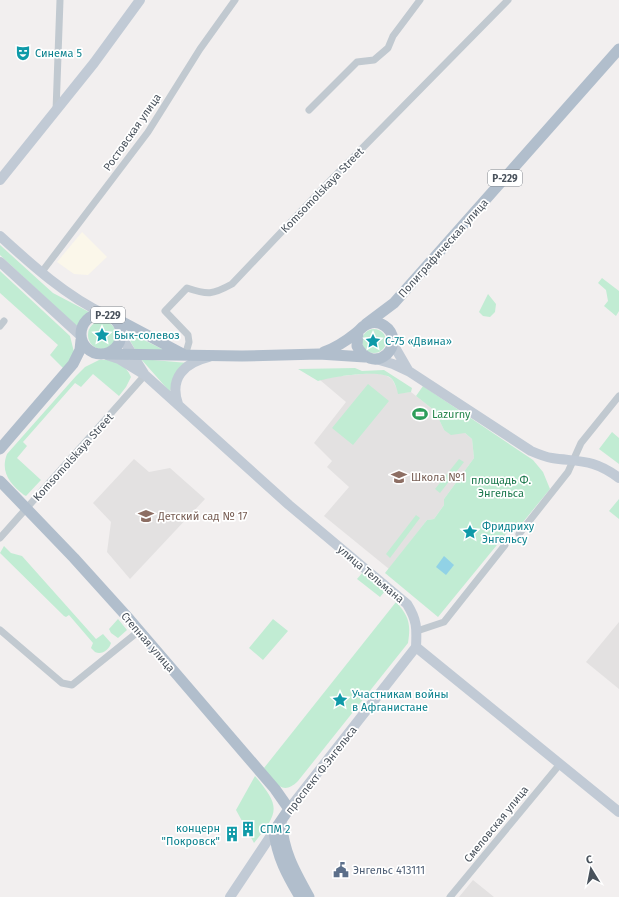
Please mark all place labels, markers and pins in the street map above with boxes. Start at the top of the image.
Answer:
theatre icon: Синема 5 [14,44,32,62]
place label: Синема 5 [35,47,82,60]
place icon: Бык-солевоз [93,326,111,344]
place label: Бык-солевоз [114,329,180,342]
place icon: С-75 «Двина» [364,332,382,350]
place label: С-75 «Двина» [385,335,452,348]
sports icon: Lazurny [411,405,429,423]
place label: Lazurny [432,408,471,421]
school or university icon: Школа №1 [390,468,408,486]
place label: Школа №1 [411,471,465,484]
school or university icon: Детский сад № 17 [137,507,155,525]
place label: Детский сад № 17 [157,510,247,523]
place label: Фридриху Энгельсу [482,520,535,546]
place icon: Фридриху Энгельсу [461,523,479,541]
place label: Участникам войны в Афганистане [352,688,449,714]
place icon: Участникам войны в Афганистане [331,691,349,709]
building icon: СПМ 2 [239,820,257,838]
place label: концерн "Покровск" [162,822,220,848]
place label: СПМ 2 [260,823,291,836]
building icon: концерн "Покровск" [223,825,241,843]
public building icon: Энгельс 413111 [332,861,350,879]
place label: Энгельс 413111 [353,864,425,877]

